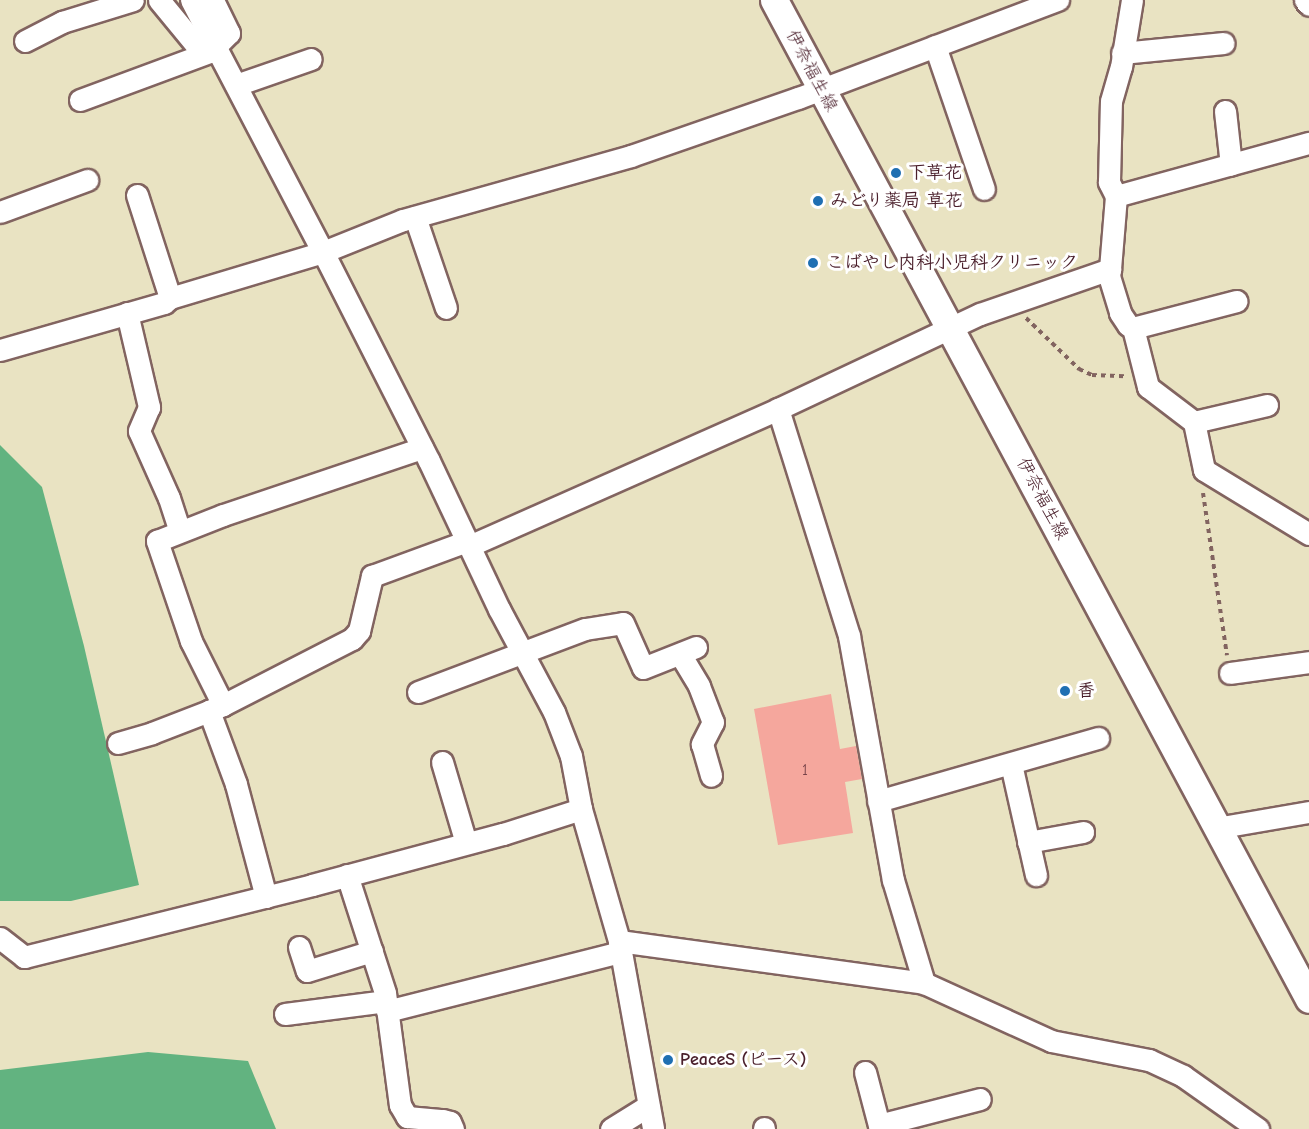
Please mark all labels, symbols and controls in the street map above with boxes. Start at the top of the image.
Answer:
street label: 伊奈福生線 [780,26,842,116]
place label: 下草花 [908,162,962,184]
marker: 下草花 [889,166,903,180]
place label: みどり薬局 草花 [830,190,962,212]
marker: みどり薬局 草花 [811,194,825,208]
place label: こばやし内科小児科クリニック [826,252,1078,274]
marker: こばやし内科小児科クリニック [804,254,822,272]
street label: 伊奈福生線 [1011,454,1073,544]
place label: 香 [1077,680,1095,702]
marker: 香 [1058,684,1072,698]
house number: 1 [802,762,808,780]
place label: PeaceS (ピース) [680,1049,808,1071]
marker: PeaceS (ピース) [661,1053,675,1067]

